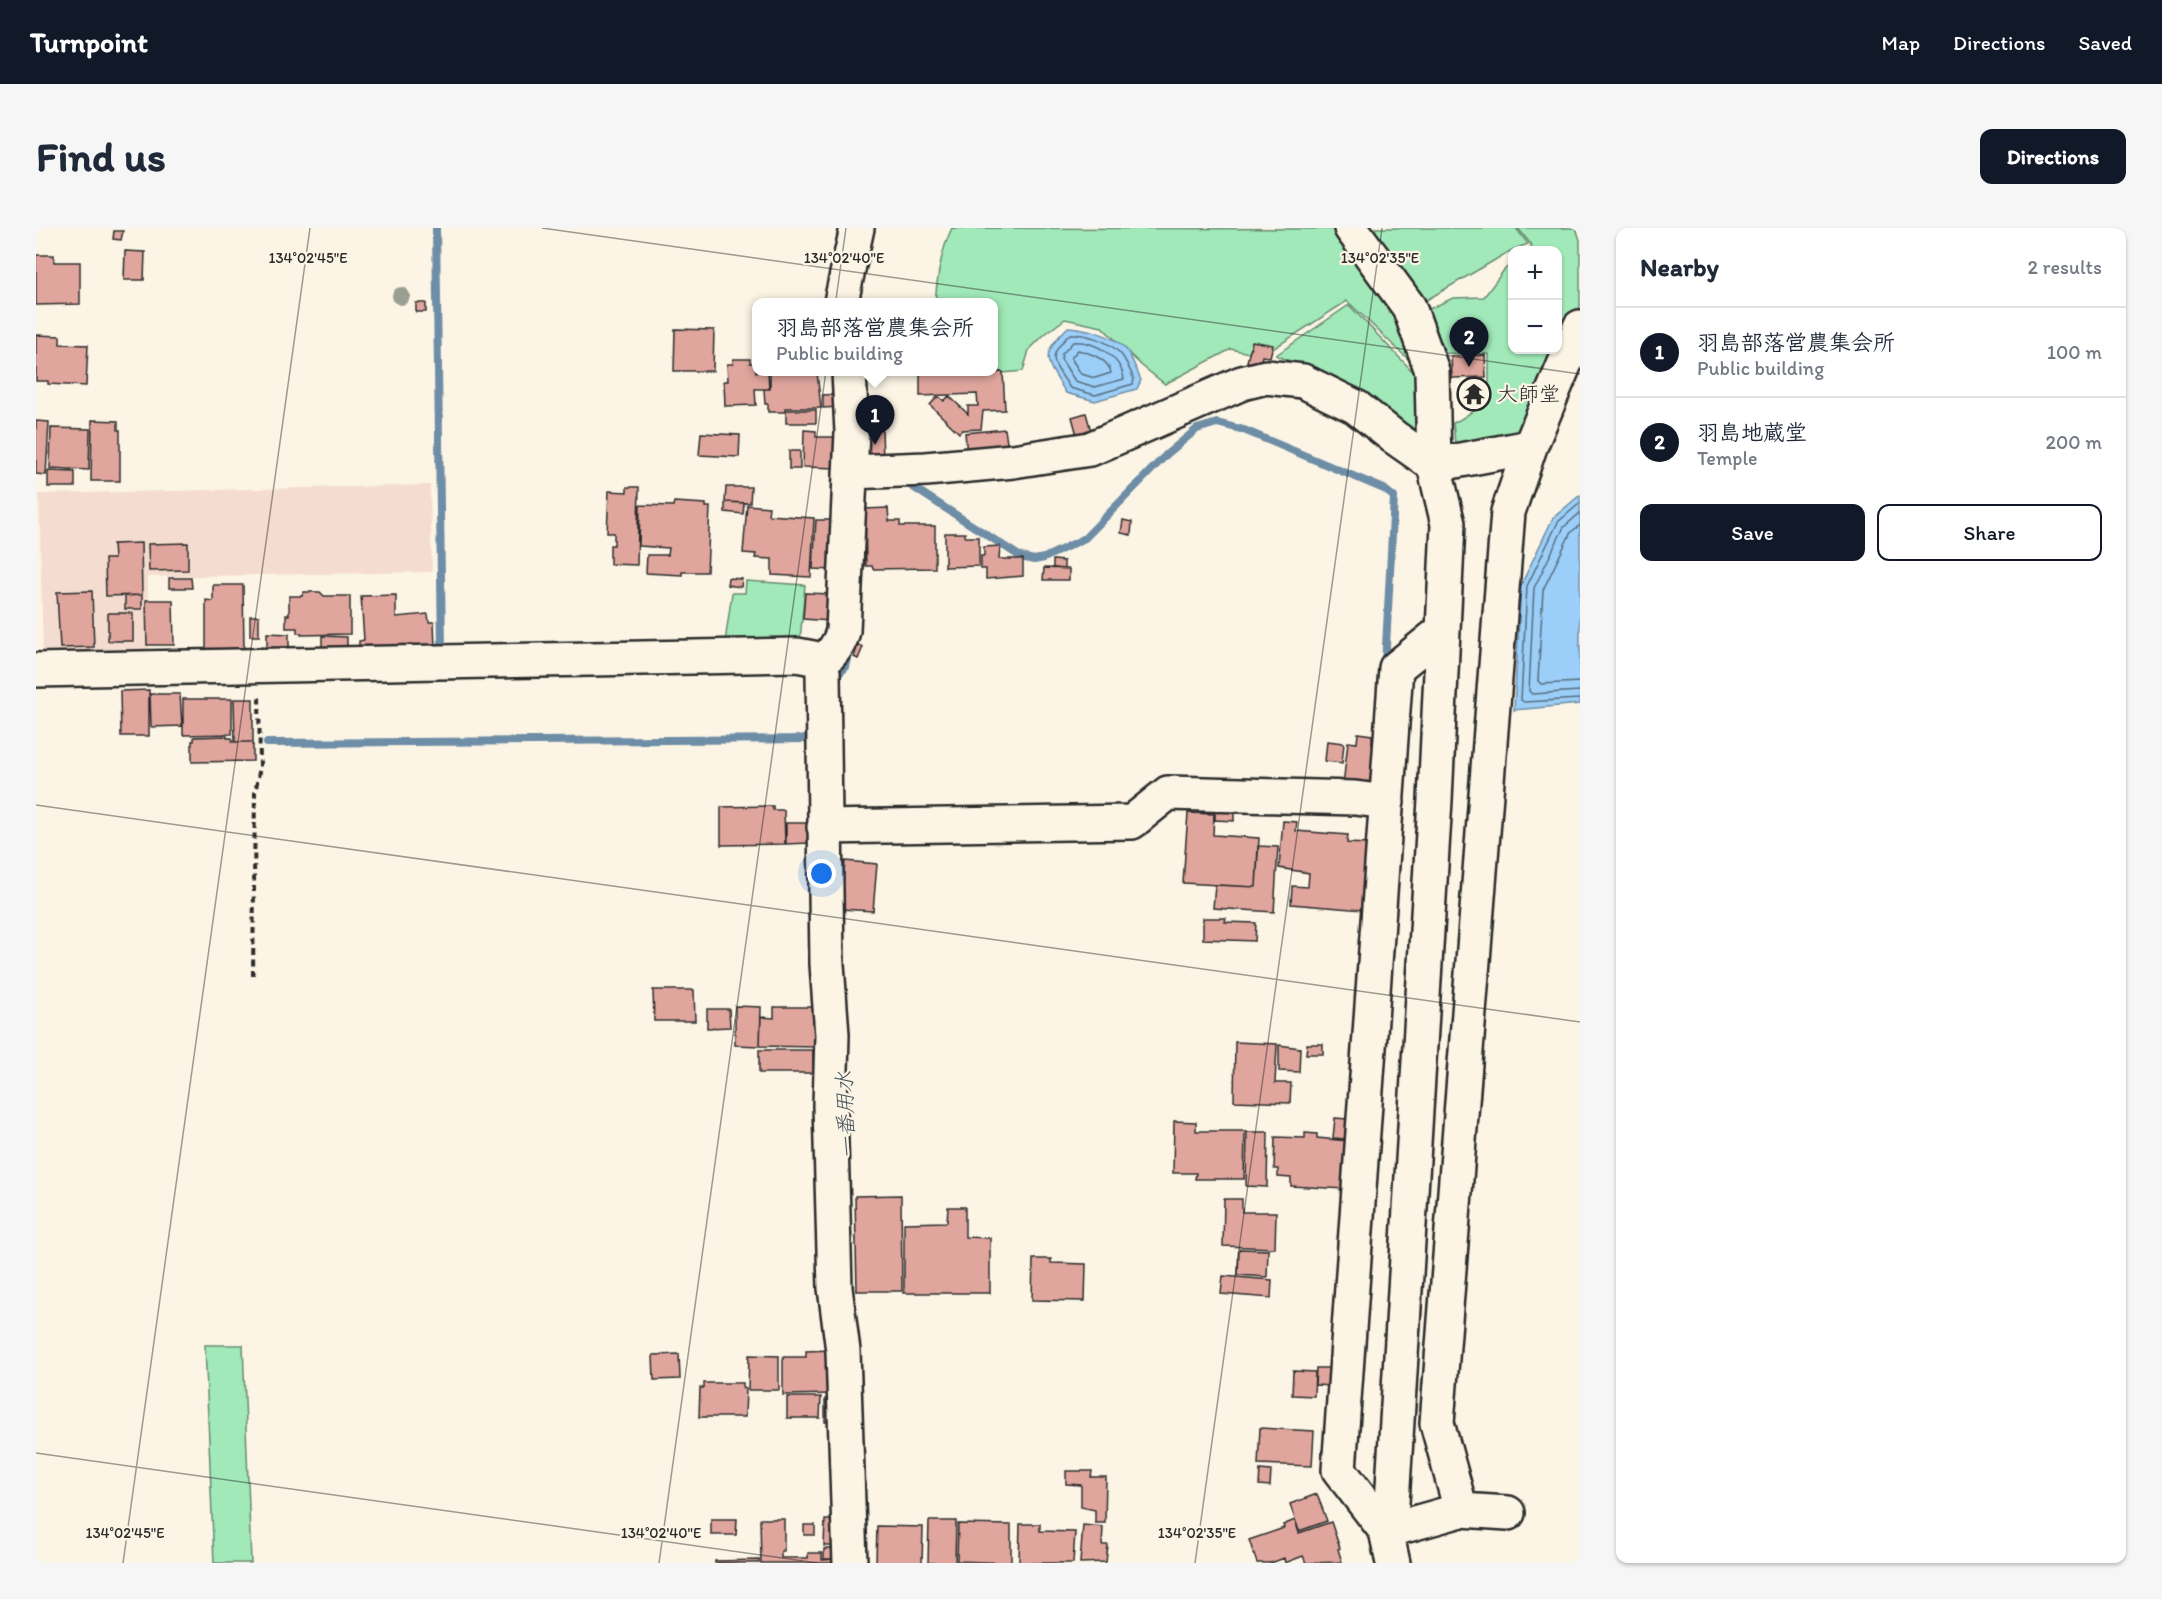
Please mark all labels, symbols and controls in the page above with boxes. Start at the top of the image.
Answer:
text: Turnpoint [30,25,148,59]
text: Map [1882,30,1920,55]
text: Directions [1953,30,2045,55]
text: Saved [2078,30,2132,55]
button: Directions [1980,129,2126,184]
text: Find us [36,131,166,182]
map controls [1508,246,1562,354]
button: + [1508,246,1562,300]
text: 134°02'45"E [268,249,348,267]
text: 134°02'40"E [804,249,884,267]
text: 134°02'35"E [1341,249,1419,267]
text: Nearby [1640,251,1719,283]
text: 2 results [2028,255,2102,279]
popup [752,298,998,376]
button: − [1508,300,1562,354]
text: 羽島部落営農集会所 [776,314,974,341]
pin: 2 [1450,318,1488,367]
text: 羽島部落営農集会所 [1697,329,1895,356]
text: 1 [1655,340,1664,364]
text: 100 m [2047,340,2102,364]
text: Public building [776,341,903,365]
text: Public building [1697,356,1824,380]
temple icon: 大師堂 [1456,376,1492,412]
place label: 大師堂 [1497,381,1560,406]
pin: 1 [856,396,894,445]
text: 羽島地蔵堂 [1697,419,1807,446]
text: 2 [1654,430,1665,454]
text: 200 m [2046,430,2102,454]
text: Temple [1697,446,1758,470]
button: Save [1640,504,1865,561]
button: Share [1877,504,2102,561]
your location [807,859,836,888]
water label: 一番用水 [830,1071,861,1159]
text: 134°02'45"E [85,1524,165,1542]
text: 134°02'40"E [621,1524,701,1542]
text: 134°02'35"E [1158,1524,1236,1542]

